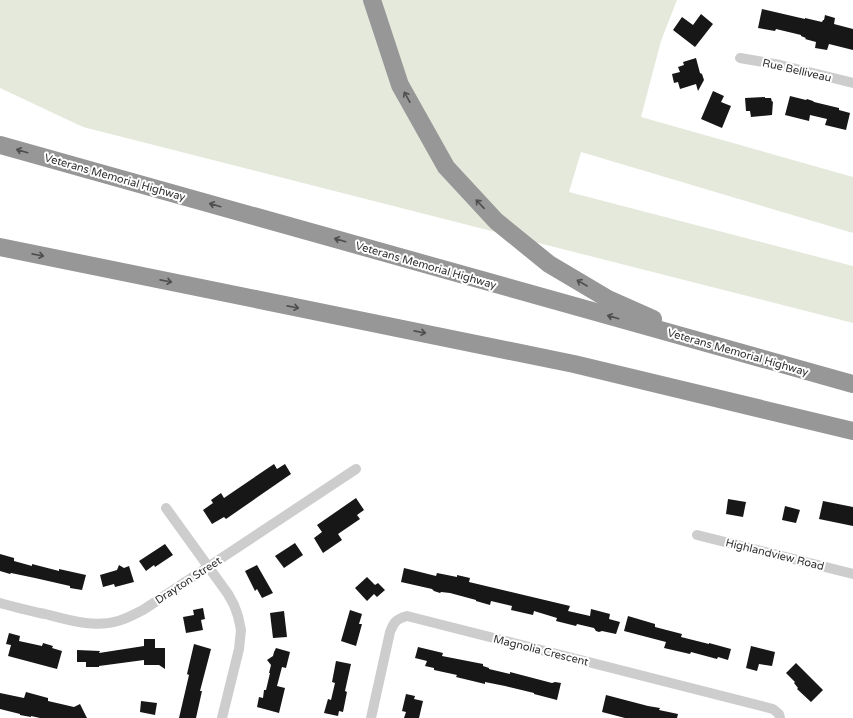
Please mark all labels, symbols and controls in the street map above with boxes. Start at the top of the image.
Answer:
street label: Rue Belliveau [761,56,833,85]
one-way arrow [402,91,410,103]
one-way arrow [16,147,29,154]
street label: Veterans Memorial Highway [43,151,187,204]
one-way arrow [475,199,484,209]
one-way arrow [208,201,221,208]
one-way arrow [334,236,347,244]
street label: Veterans Memorial Highway [354,239,498,292]
one-way arrow [31,251,44,259]
one-way arrow [159,277,172,285]
one-way arrow [576,279,588,287]
one-way arrow [286,303,299,311]
one-way arrow [607,313,620,320]
street label: Veterans Memorial Highway [666,326,810,379]
one-way arrow [414,329,427,337]
street label: Highlandview Road [724,536,826,573]
street label: Drayton Street [153,554,224,607]
street label: Magnolia Crescent [492,632,590,669]

